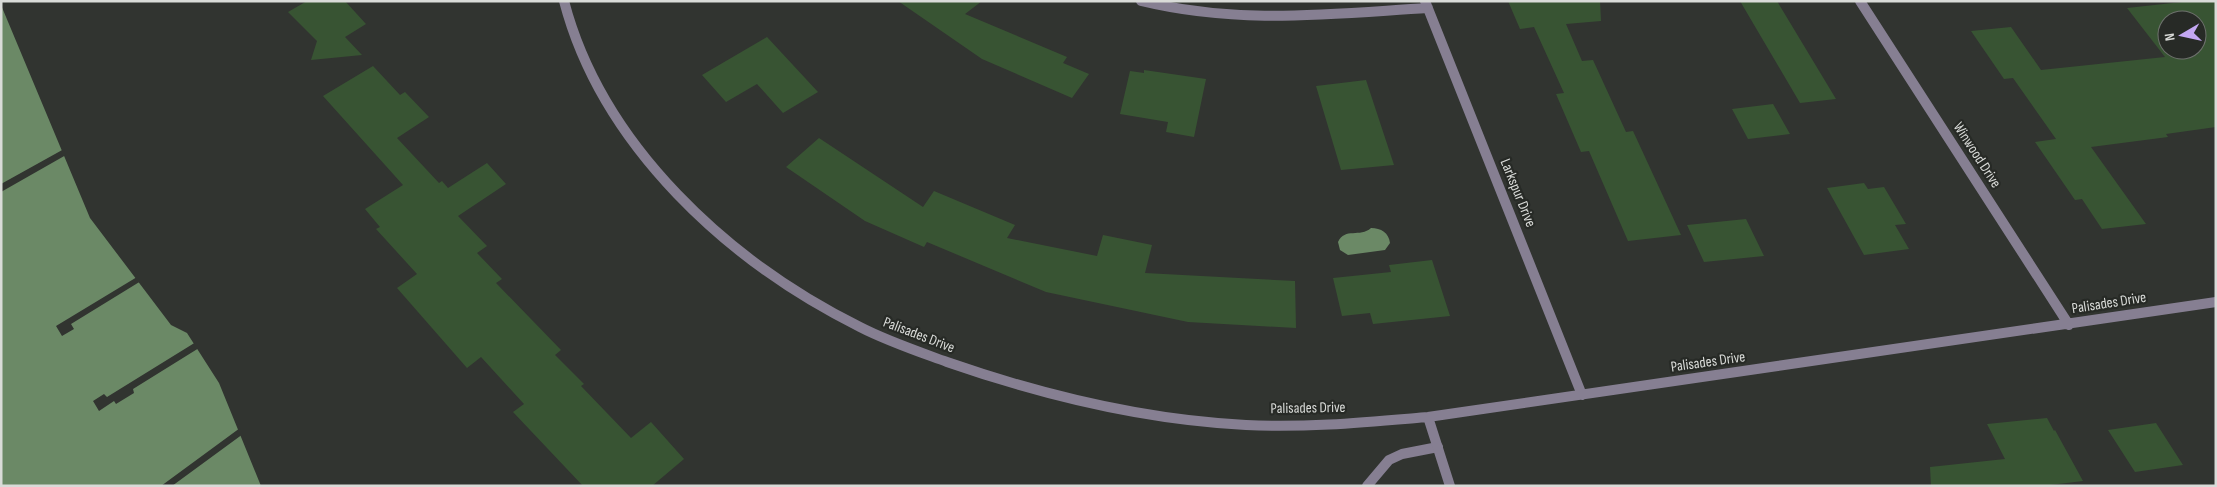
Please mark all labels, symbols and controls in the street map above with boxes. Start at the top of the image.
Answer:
north arrow [2157,10,2207,60]
text: N [2161,32,2179,42]
street label: Winwood Drive [1949,119,2005,191]
street label: Larkspur Drive [1496,156,1540,230]
street label: Palisades Drive [2070,288,2148,318]
street label: Palisades Drive [881,313,957,357]
street label: Palisades Drive [1669,347,1747,377]
street label: Palisades Drive [1270,398,1346,418]

